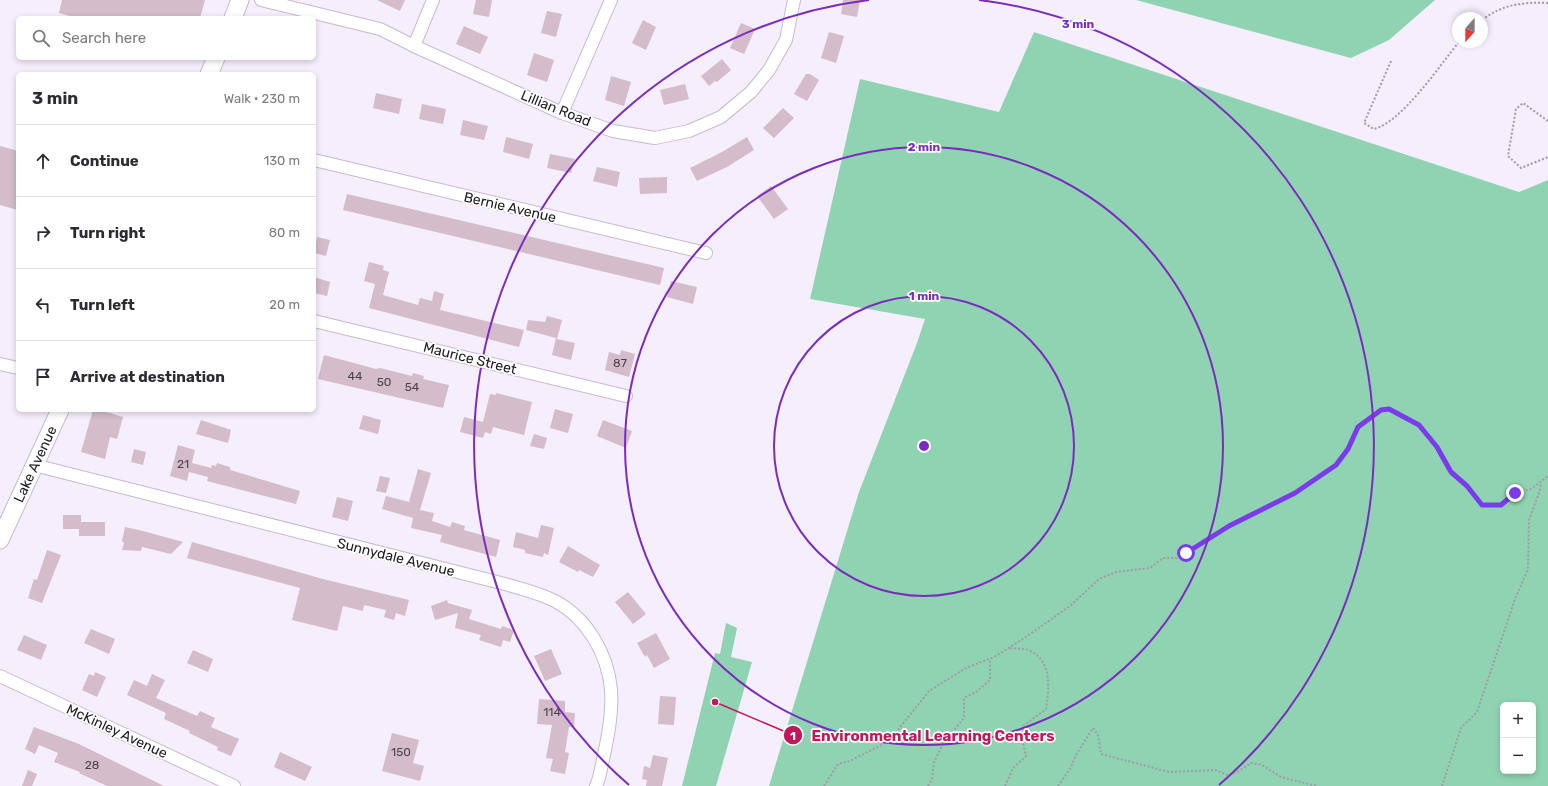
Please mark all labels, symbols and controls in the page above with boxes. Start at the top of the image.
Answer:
north arrow [1452,12,1488,48]
search box [16,16,316,60]
text: 3 min [1062,17,1095,31]
icon: search [30,27,52,49]
text: Search here [62,29,146,47]
street label: Lillian Road [518,87,593,130]
text: 3 min [32,88,78,108]
text: Walk · 230 m [224,91,300,106]
text: 2 min [908,140,941,154]
icon: ahead [32,150,54,172]
text: Continue [70,152,139,170]
text: 130 m [264,153,300,168]
street label: Bernie Avenue [462,189,558,226]
icon: right [32,222,54,244]
text: Turn right [70,224,145,242]
text: 80 m [269,225,300,240]
text: 1 min [909,289,940,303]
icon: left [32,294,54,316]
text: Turn left [70,296,135,314]
text: 20 m [269,297,300,312]
street label: Maurice Street [422,339,519,378]
house number: 87 [613,356,627,370]
icon: arrive [32,366,54,388]
text: Arrive at destination [70,368,225,386]
house number: 44 [348,369,363,383]
house number: 50 [377,375,391,389]
house number: 54 [405,380,420,394]
street label: Lake Avenue [10,423,61,505]
centre of rings [917,439,931,453]
house number: 21 [177,457,189,471]
route end [1506,484,1524,502]
street label: Sunnydale Avenue [335,535,457,580]
route start [1177,544,1195,562]
street label: McKinley Avenue [64,701,170,762]
map controls [1500,702,1536,774]
button: + [1500,702,1536,738]
house number: 114 [543,705,561,719]
callout: Environmental Learning Centers [783,722,1062,749]
text: Environmental Learning Centers [811,727,1055,745]
text: 1 [790,729,796,743]
button: − [1500,738,1536,774]
house number: 150 [391,745,411,759]
house number: 28 [85,758,99,772]

